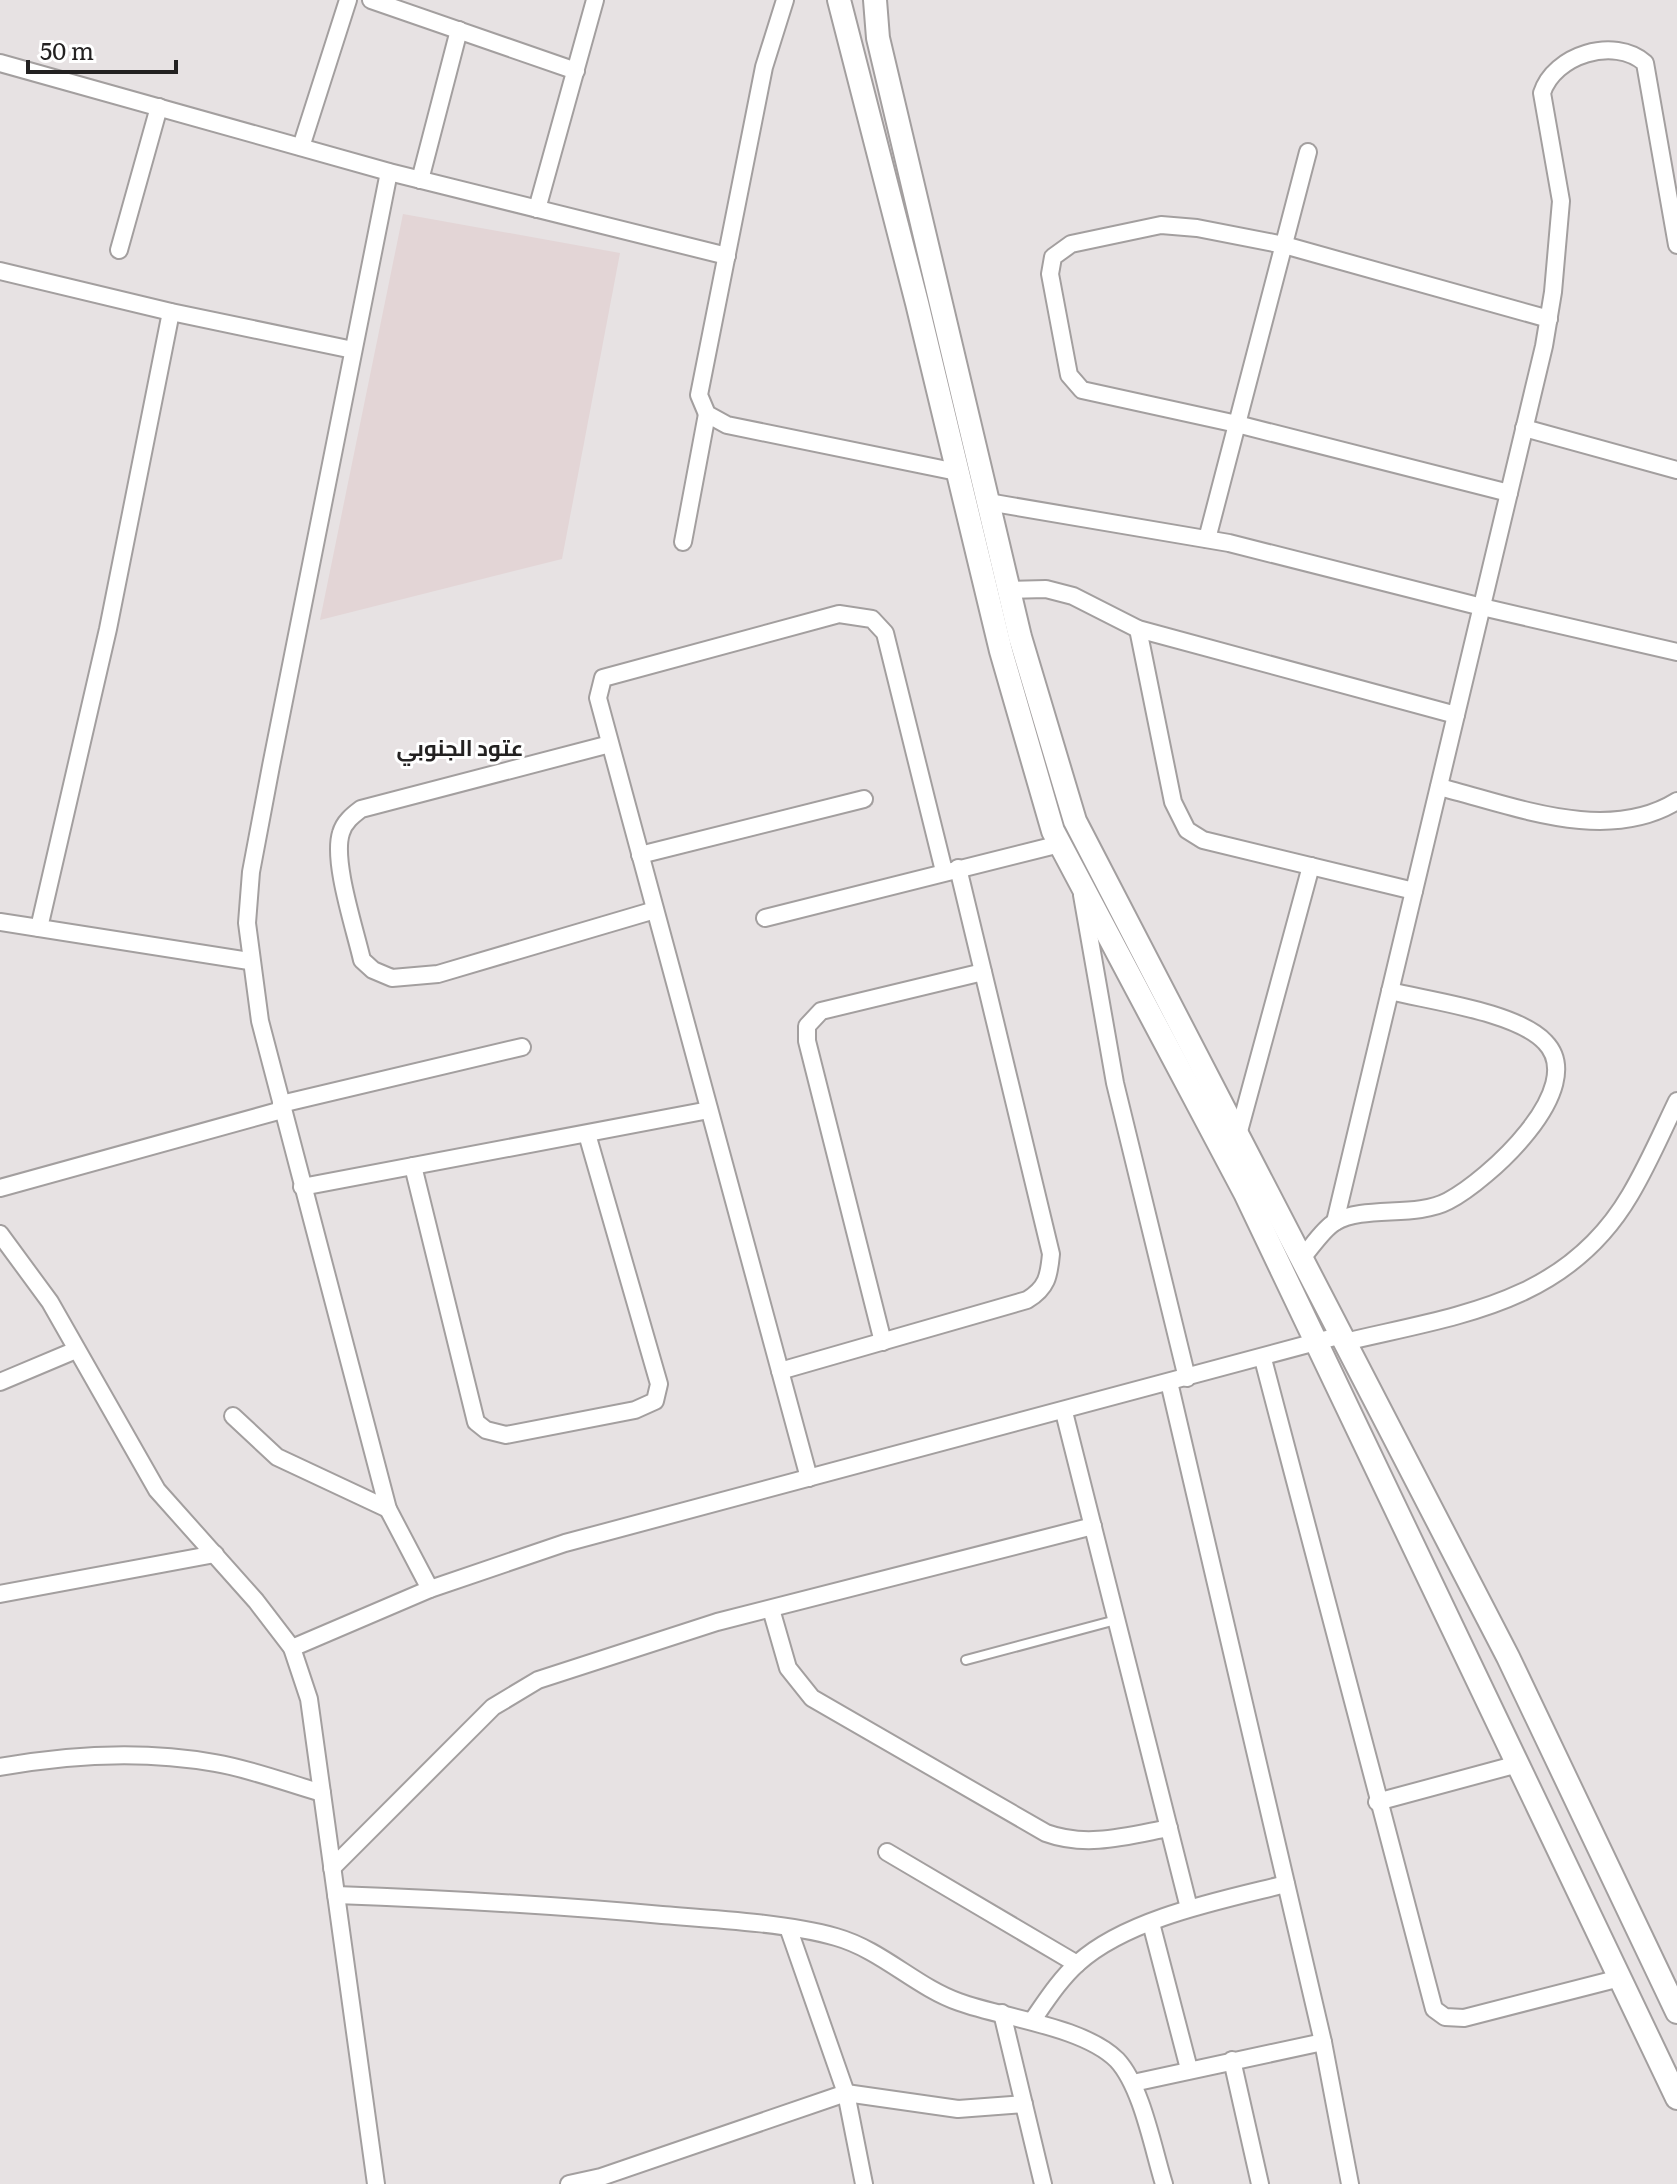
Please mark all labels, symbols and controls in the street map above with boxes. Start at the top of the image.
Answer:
scale bar [28,24,176,74]
text: 50 m [40,32,94,67]
district label: عتود الجنوبي [396,730,524,766]

